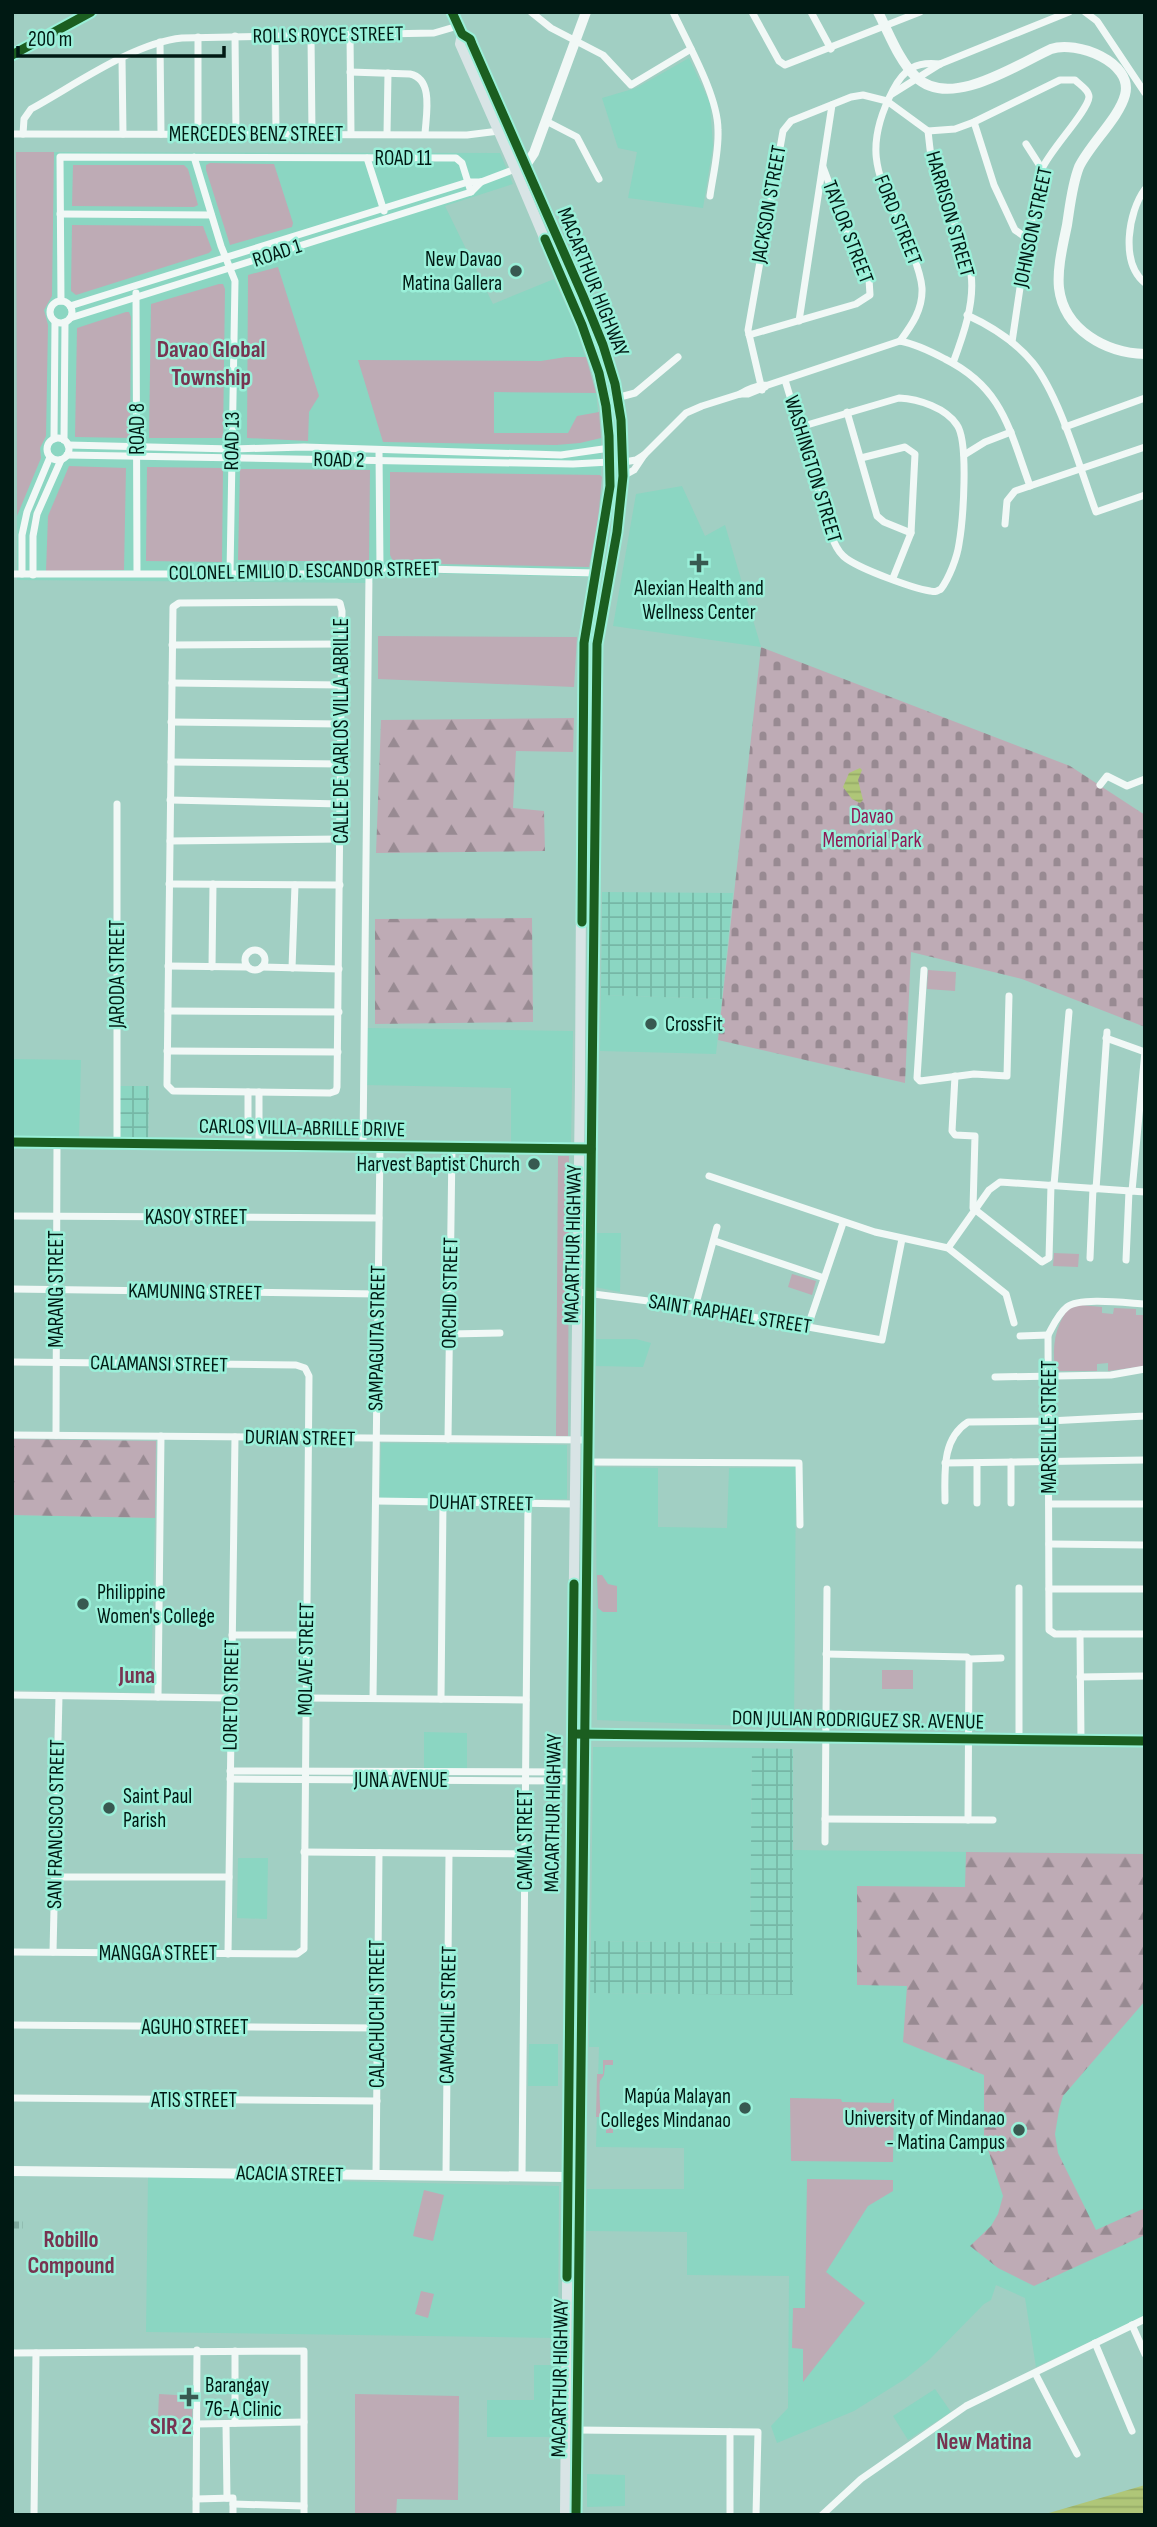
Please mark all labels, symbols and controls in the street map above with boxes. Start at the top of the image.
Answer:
scale bar [18,14,224,58]
street label: ROLLS ROYCE STREET [252,21,404,49]
text: 200 m [28,27,72,52]
street label: MERCEDES BENZ STREET [169,122,344,147]
street label: JACKSON STREET [746,143,792,266]
street label: ROAD 11 [374,146,432,171]
street label: HARRISON STREET [920,148,980,280]
street label: JOHNSON STREET [1008,164,1058,290]
street label: FORD STREET [869,171,927,269]
street label: TAYLOR STREET [817,177,879,287]
street label: MACARTHUR HIGHWAY [552,204,634,360]
street label: ROAD 1 [249,233,305,273]
place label: New Davao Matina Gallera [402,247,502,296]
marker: New Davao Matina Gallera [508,263,524,279]
district label: Davao Global Township [157,335,265,392]
street label: WASHINGTON STREET [779,392,847,546]
street label: ROAD 8 [125,403,150,455]
street label: ROAD 13 [219,411,245,471]
street label: ROAD 2 [313,447,365,473]
marker: Alexian Health and Wellness Center [689,553,709,573]
street label: COLONEL EMILIO D. ESCANDOR STREET [168,556,440,586]
place label: Alexian Health and Wellness Center [633,576,764,625]
street label: CALLE DE CARLOS VILLA ABRILLE [329,618,354,844]
park label: Davao Memorial Park [822,804,922,853]
street label: JARODA STREET [105,919,130,1029]
place label: CrossFit [665,1012,723,1037]
marker: CrossFit [643,1016,659,1032]
street label: CARLOS VILLA-ABRILLE DRIVE [199,1114,405,1142]
place label: Harvest Baptist Church [357,1152,520,1177]
marker: Harvest Baptist Church [526,1156,542,1172]
street label: MACARTHUR HIGHWAY [559,1164,587,1324]
street label: KASOY STREET [145,1205,248,1230]
street label: MARANG STREET [44,1230,69,1348]
street label: ORCHID STREET [437,1237,463,1349]
street label: SAMPAGUITA STREET [363,1264,391,1411]
street label: KAMUNING STREET [128,1278,263,1306]
street label: SAINT RAPHAEL STREET [647,1289,814,1339]
street label: CALAMANSI STREET [90,1350,229,1378]
street label: MARSEILLE STREET [1037,1360,1062,1494]
street label: DURIAN STREET [244,1425,356,1451]
street label: DUHAT STREET [429,1490,534,1516]
place label: Philippine Women's College [97,1580,215,1629]
marker: Philippine Women's College [75,1596,91,1612]
street label: MOLAVE STREET [293,1602,319,1716]
street label: LORETO STREET [218,1639,244,1751]
district label: Juna [118,1661,155,1690]
street label: DON JULIAN RODRIGUEZ SR. AVENUE [732,1705,984,1735]
street label: MACARTHUR HIGHWAY [539,1733,567,1893]
street label: SAN FRANCISCO STREET [42,1739,70,1909]
street label: JUNA AVENUE [353,1768,448,1793]
place label: Saint Paul Parish [123,1784,192,1833]
street label: CAMIA STREET [513,1789,538,1891]
marker: Saint Paul Parish [101,1800,117,1816]
street label: CALACHUCHI STREET [365,1939,390,2088]
street label: MANGGA STREET [99,1941,218,1966]
street label: CAMACHILE STREET [434,1945,462,2084]
street label: AGUHO STREET [141,2015,249,2040]
place label: Mapúa Malayan Colleges Mindanao [600,2084,731,2133]
street label: ATIS STREET [150,2088,238,2113]
marker: Mapúa Malayan Colleges Mindanao [737,2100,753,2116]
place label: University of Mindanao - Matina Campus [844,2106,1005,2155]
marker: University of Mindanao - Matina Campus [1011,2122,1027,2138]
street label: ACACIA STREET [235,2161,344,2187]
district label: Robillo Compound [27,2226,115,2280]
street label: MACARTHUR HIGHWAY [546,2298,574,2458]
place label: Barangay 76-A Clinic [205,2373,282,2422]
marker: Barangay 76-A Clinic [179,2387,199,2407]
district label: SIR 2 [150,2412,192,2441]
district label: New Matina [936,2428,1032,2456]

